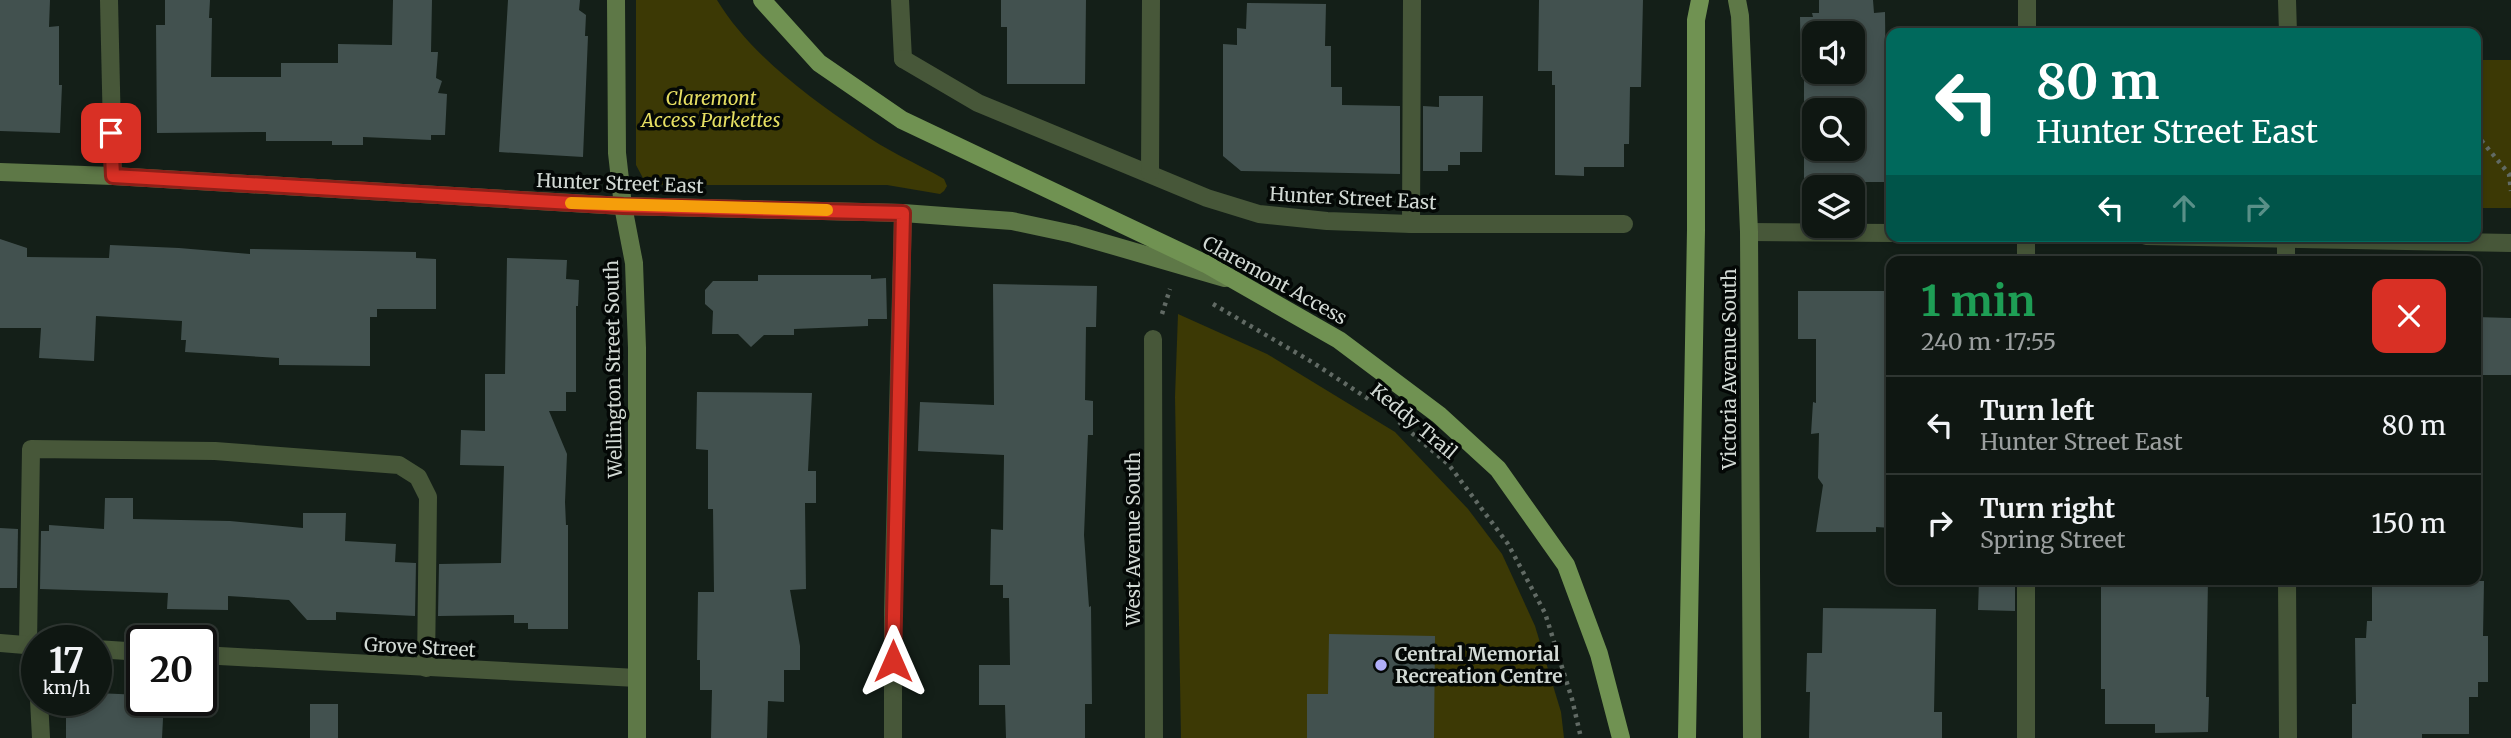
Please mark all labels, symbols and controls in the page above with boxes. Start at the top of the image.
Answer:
map controls [1802,21,1865,238]
button: sound [1802,21,1865,84]
text: 80 m [2036,51,2159,112]
icon: left [1921,56,2012,147]
park label: Claremont Access Parkettes [639,86,781,132]
button: search [1802,98,1865,161]
pin [81,103,141,163]
text: Hunter Street East [2036,112,2318,152]
icon: arrive [92,114,130,152]
street label: Hunter Street East [536,168,705,198]
button: layers [1802,175,1865,238]
street label: Hunter Street East [1269,182,1438,214]
icon: left [2092,189,2130,227]
icon: ahead [2165,189,2203,227]
icon: right [2238,189,2276,227]
street label: Claremont Access [1199,230,1351,330]
street label: Wellington Street South [599,259,627,479]
street label: Victoria Avenue South [1717,268,1741,470]
text: 1 min [1921,275,2035,327]
button: close [2372,279,2446,353]
text: 240 m · 17:55 [1921,327,2056,356]
street label: Keddy Trail [1366,378,1462,464]
text: Turn left [1980,394,2094,427]
icon: left [1921,406,1959,444]
text: 80 m [2382,409,2446,442]
text: Hunter Street East [1980,427,2183,456]
street label: West Avenue South [1121,451,1145,627]
text: Turn right [1980,492,2115,525]
icon: right [1921,504,1959,542]
text: 150 m [2372,507,2446,540]
text: Spring Street [1980,525,2125,554]
position arrow [856,624,930,698]
speed limit sign: 20 [126,625,217,716]
street label: Grove Street [363,632,477,662]
text: 17 [49,639,84,683]
place label: Central Memorial Recreation Centre [1395,642,1563,688]
marker: Central Memorial Recreation Centre [1373,657,1389,673]
text: km/h [43,676,90,699]

